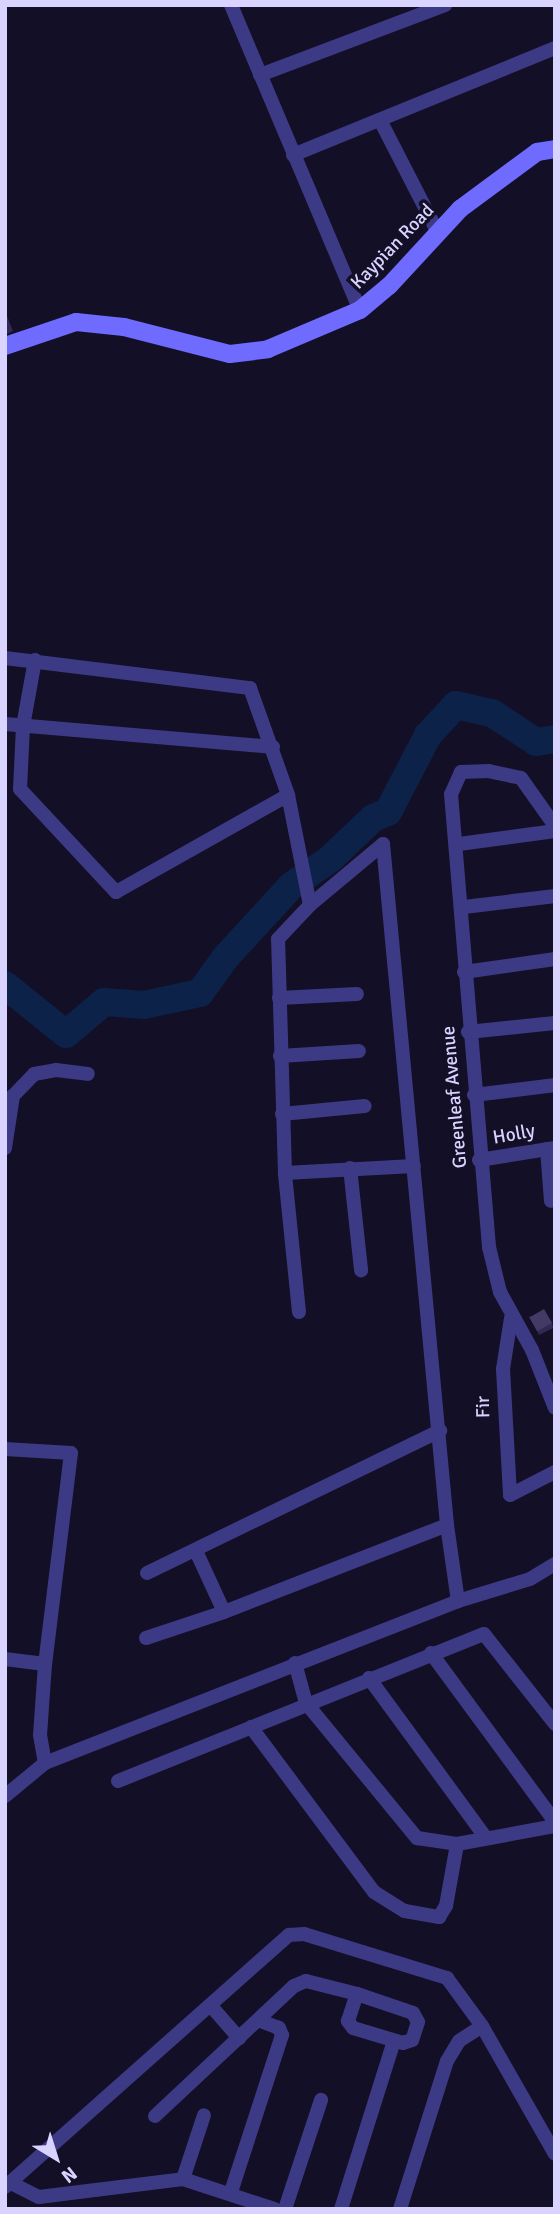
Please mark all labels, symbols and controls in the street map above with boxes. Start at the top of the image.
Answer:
street label: Kaypian Road [347,200,439,294]
street label: Greenleaf Avenue [437,1025,473,1169]
street label: Holly [491,1120,537,1150]
street label: Fir [472,1396,496,1418]
north arrow [21,2123,91,2193]
text: N [56,2161,82,2188]

